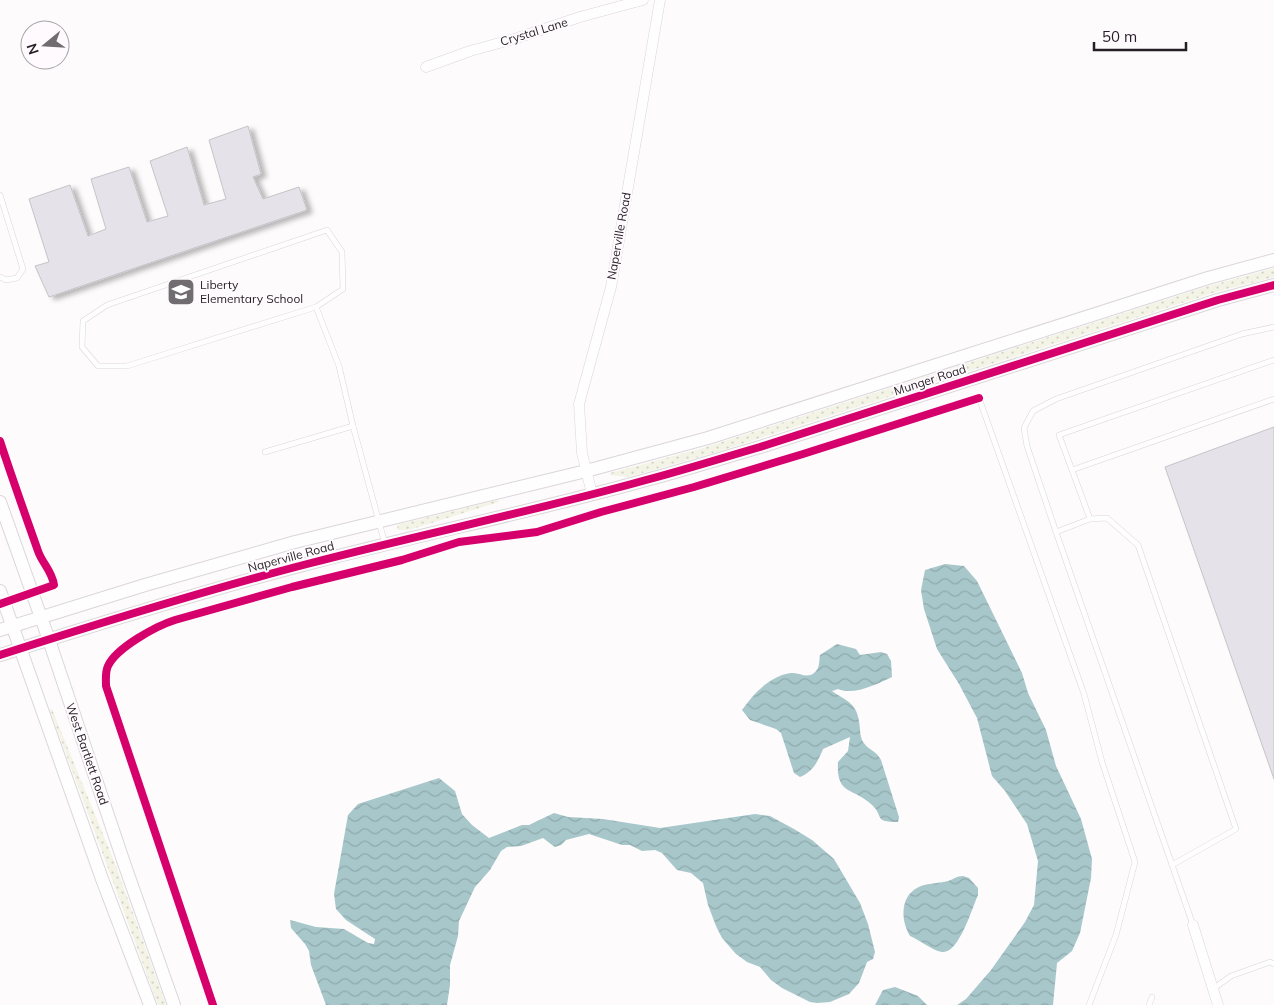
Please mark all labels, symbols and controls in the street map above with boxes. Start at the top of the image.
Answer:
street label: Crystal Lane [498,14,569,49]
north arrow [20,20,70,70]
scale bar [1094,20,1186,52]
text: 50 m [1102,27,1137,46]
text: N [22,41,43,57]
street label: Naperville Road [603,191,634,281]
school or university icon: Liberty Elementary School [166,277,196,307]
place label: Liberty Elementary School [200,277,303,306]
street label: Munger Road [892,361,968,398]
street label: Naperville Road [246,538,336,575]
street label: West Bartlett Road [63,701,112,807]

